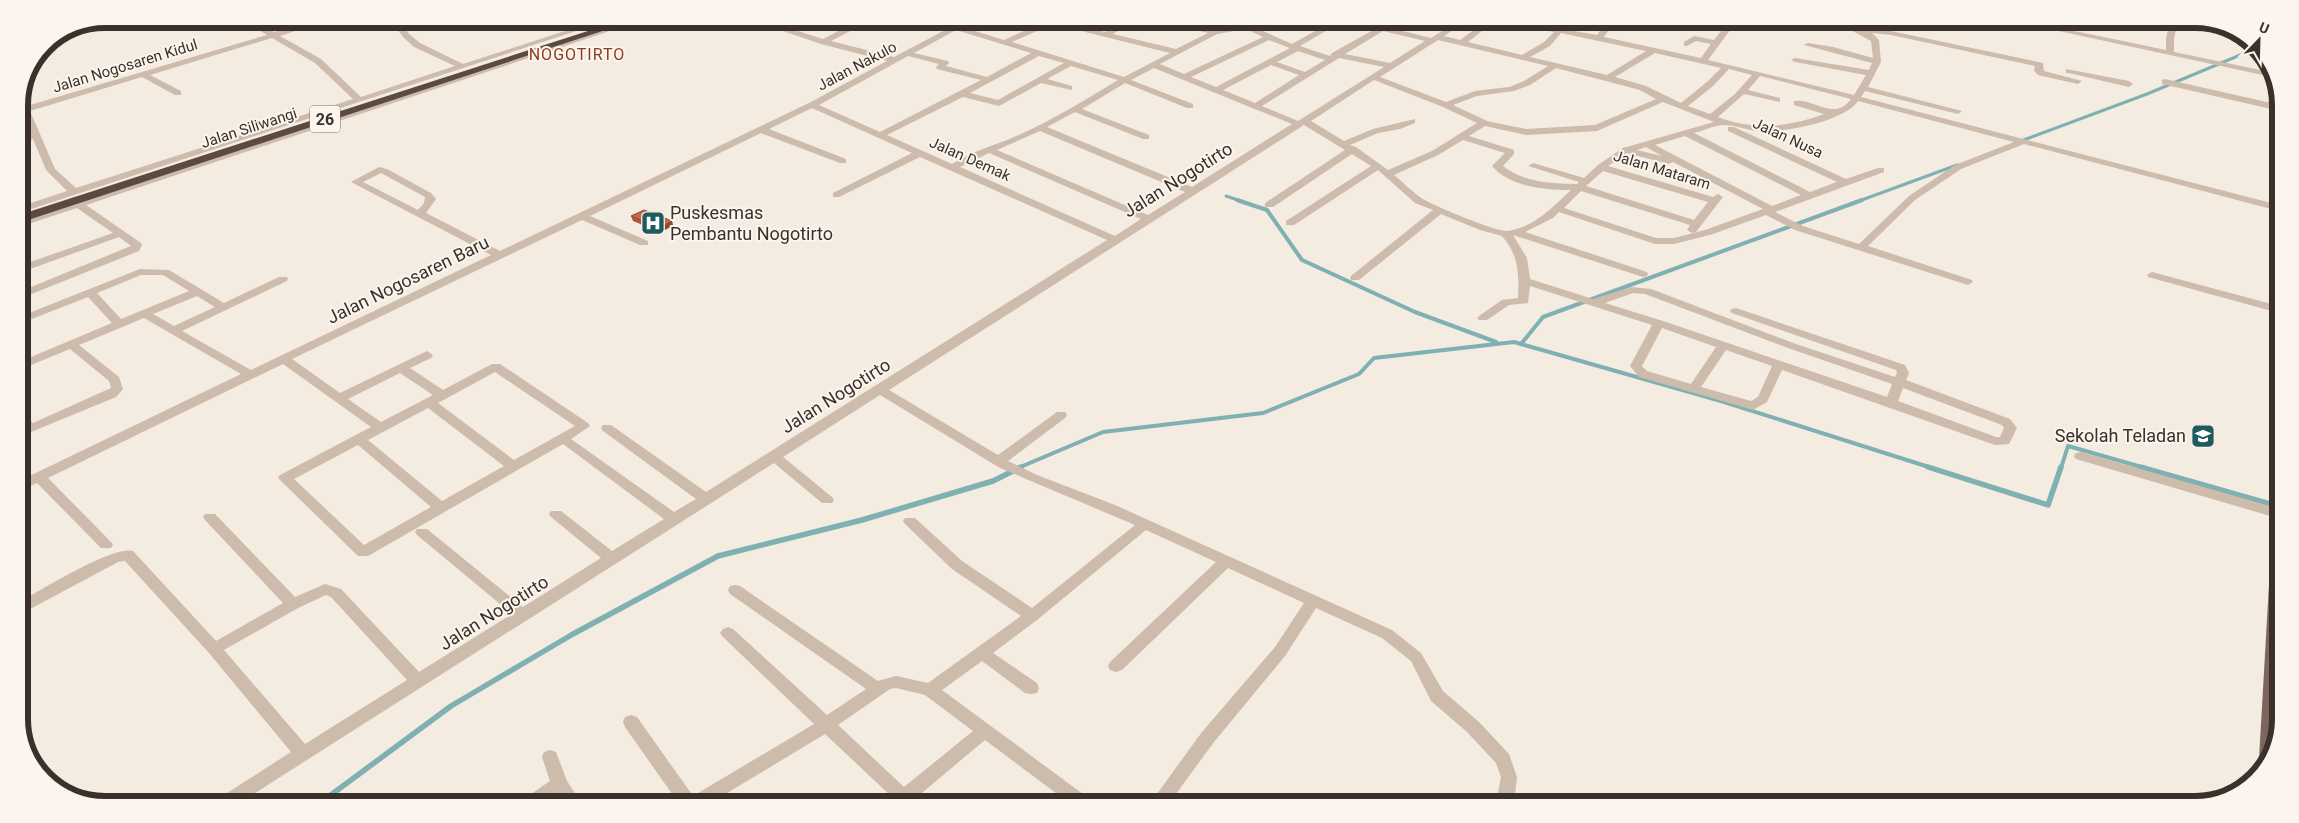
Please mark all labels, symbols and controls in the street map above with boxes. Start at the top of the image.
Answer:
north arrow [2234,15,2284,65]
text: U [2257,19,2271,37]
street label: Jalan Nogosaren Kidul [50,35,200,97]
street label: Jalan Nakulo [814,38,900,94]
district label: NOGOTIRTO [529,45,625,64]
street label: Jalan Siliwangi [199,104,299,152]
road number: 26 [310,106,340,132]
street label: Jalan Nusa [1750,114,1826,162]
street label: Jalan Demak [927,133,1014,185]
street label: Jalan Nogotirto [1119,138,1236,221]
street label: Jalan Mataram [1611,147,1713,193]
place label: Puskesmas Pembantu Nogotirto [670,202,833,244]
hospital icon: Puskesmas Pembantu Nogotirto [640,210,666,236]
street label: Jalan Nogosaren Baru [323,231,492,328]
street label: Jalan Nogotirto [777,354,894,437]
school or university icon: Sekolah Teladan [2190,423,2216,449]
place label: Sekolah Teladan [2055,425,2186,446]
street label: Jalan Nogotirto [435,571,552,654]

